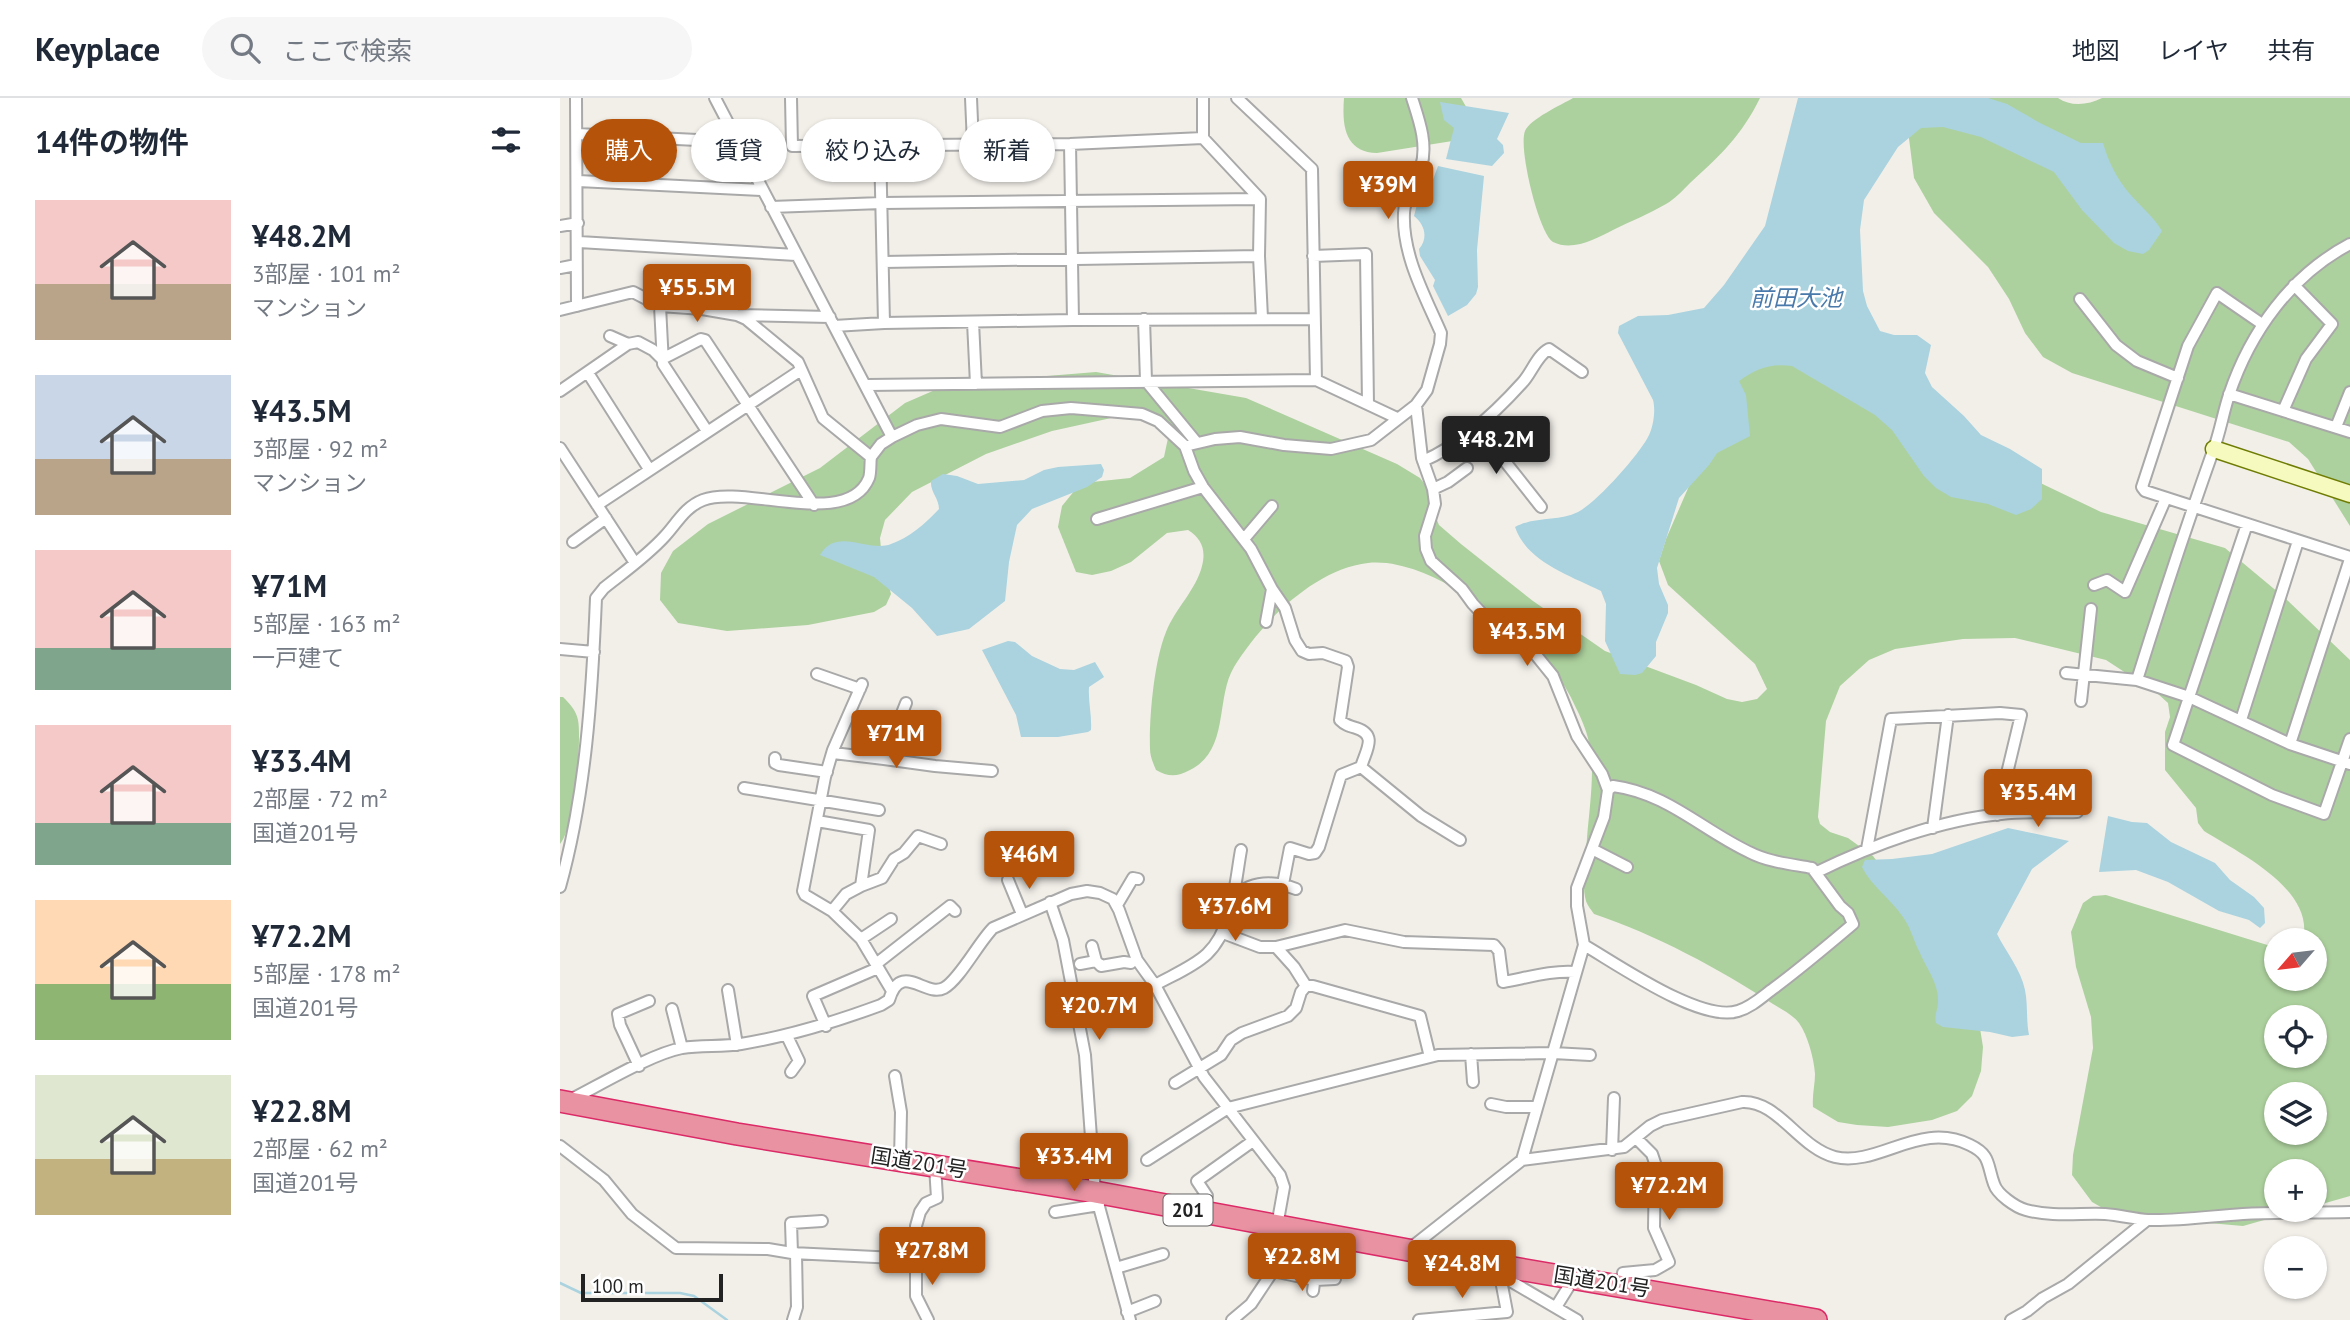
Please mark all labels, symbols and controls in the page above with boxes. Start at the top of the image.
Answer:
search box [202,17,692,80]
text: Keyplace [35,27,160,70]
icon: search [226,29,264,67]
text: ここで検索 [282,34,412,67]
text: 地図 [2072,35,2120,66]
text: レイヤ [2158,35,2229,66]
text: 共有 [2267,35,2315,66]
chip: 購入 [581,119,677,182]
chip: 賃貸 [691,119,787,182]
chip: 絞り込み [801,119,945,182]
chip: 新着 [959,119,1055,182]
icon: filters [487,121,525,159]
text: 14件の物件 [35,122,189,161]
pin: ¥39M [1347,162,1429,221]
text: ¥39M [1359,169,1417,198]
text: ¥48.2M [252,216,351,255]
icon: home [91,228,175,312]
text: 3部屋 · 101 m² [252,259,400,288]
pin: ¥55.5M [640,264,754,324]
text: ¥55.5M [659,272,735,301]
water label: 前田大池 [1750,283,1844,312]
text: マンション [252,293,367,322]
text: ¥43.5M [252,391,351,430]
icon: home [91,403,175,487]
pin: ¥48.2M [1439,416,1553,476]
text: ¥48.2M [1458,424,1534,453]
text: 3部屋 · 92 m² [252,434,388,463]
text: マンション [252,468,367,497]
text: ¥71M [252,566,327,605]
icon: home [91,578,175,662]
pin: ¥43.5M [1470,608,1584,668]
text: 5部屋 · 163 m² [252,609,400,638]
text: ¥43.5M [1489,616,1565,645]
text: 一戸建て [252,643,344,672]
pin: ¥71M [855,710,937,770]
text: ¥71M [867,718,925,747]
text: ¥33.4M [252,741,351,780]
icon: home [91,753,175,837]
pin: ¥35.4M [1981,770,2095,829]
text: ¥35.4M [2000,777,2076,806]
text: 2部屋 · 72 m² [252,784,388,813]
text: 国道201号 [252,818,359,847]
pin: ¥46M [988,832,1070,891]
text: ¥46M [1000,839,1058,868]
pin: ¥37.6M [1178,884,1292,943]
text: ¥37.6M [1198,891,1272,920]
text: ¥72.2M [252,916,351,955]
icon: home [91,928,175,1012]
north arrow [2264,928,2328,990]
map controls [2264,928,2327,1299]
text: 5部屋 · 178 m² [252,959,400,988]
pin: ¥20.7M [1042,982,1156,1042]
text: ¥20.7M [1061,990,1137,1019]
text: 国道201号 [252,993,359,1022]
button: locate [2264,1005,2327,1068]
button: layers [2264,1082,2327,1145]
text: ¥22.8M [252,1091,351,1130]
icon: home [91,1103,175,1187]
text: 2部屋 · 62 m² [252,1134,388,1163]
pin: ¥33.4M [1017,1134,1131,1193]
text: ¥33.4M [1036,1141,1112,1170]
street label: 国道201号 [869,1142,969,1183]
button: + [2264,1159,2327,1222]
pin: ¥72.2M [1612,1162,1726,1222]
text: 国道201号 [252,1168,359,1197]
text: ¥72.2M [1631,1170,1707,1199]
road number: 201 [1164,1194,1212,1226]
pin: ¥27.8M [875,1228,989,1287]
pin: ¥22.8M [1245,1234,1359,1293]
text: ¥27.8M [895,1235,969,1264]
button: − [2264,1236,2327,1299]
pin: ¥24.8M [1405,1240,1519,1300]
text: ¥22.8M [1264,1241,1340,1270]
text: ¥24.8M [1424,1248,1500,1277]
street label: 国道201号 [1552,1261,1652,1302]
scale bar [581,1271,723,1303]
text: 100 m [592,1274,644,1298]

